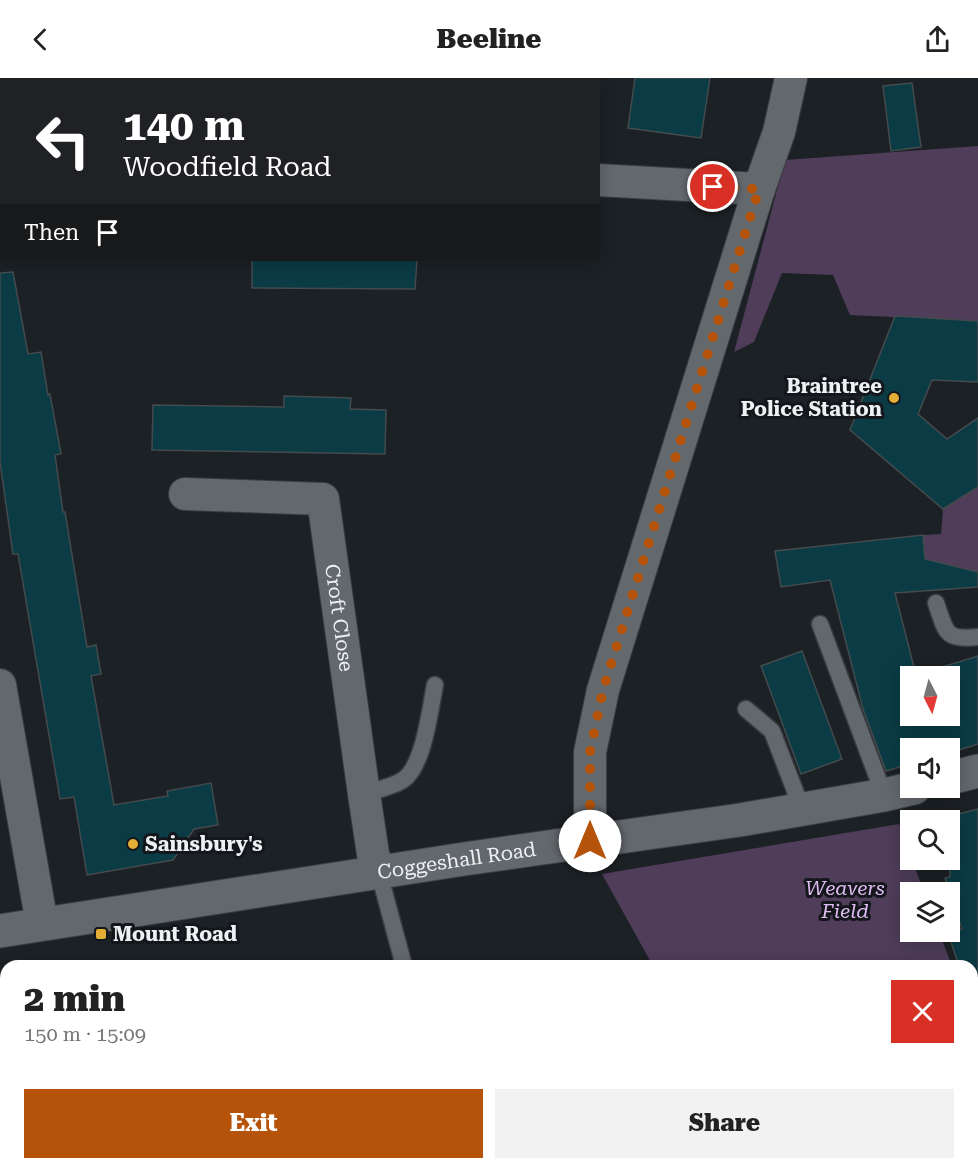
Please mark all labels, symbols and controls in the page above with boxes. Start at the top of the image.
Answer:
icon: back [24,23,57,56]
text: Beeline [436,23,542,55]
icon: share [921,23,954,56]
text: 140 m [123,101,245,150]
icon: left [24,102,102,180]
text: Woodfield Road [123,151,331,183]
pin [687,161,738,212]
icon: arrive [696,170,729,203]
icon: arrive [91,216,124,249]
text: Then [24,220,79,245]
place label: Braintree Police Station [741,374,883,421]
marker: Braintree Police Station [887,391,901,405]
street label: Croft Close [320,562,359,673]
north arrow [900,666,960,726]
map controls [900,666,960,942]
button: sound [900,738,960,798]
position arrow [558,809,622,873]
button: search [900,810,960,870]
place label: Sainsbury's [145,832,263,856]
marker: Sainsbury's [126,837,140,851]
street label: Coggeshall Road [376,837,538,884]
park label: Weavers Field [805,876,885,923]
button: layers [900,882,960,942]
place label: Mount Road [113,922,238,946]
marker: Mount Road [94,927,108,941]
text: 2 min [24,978,125,1020]
button: close [891,980,954,1043]
text: 150 m · 15:09 [24,1022,146,1046]
button: Exit [24,1089,483,1158]
button: Share [495,1089,954,1158]

